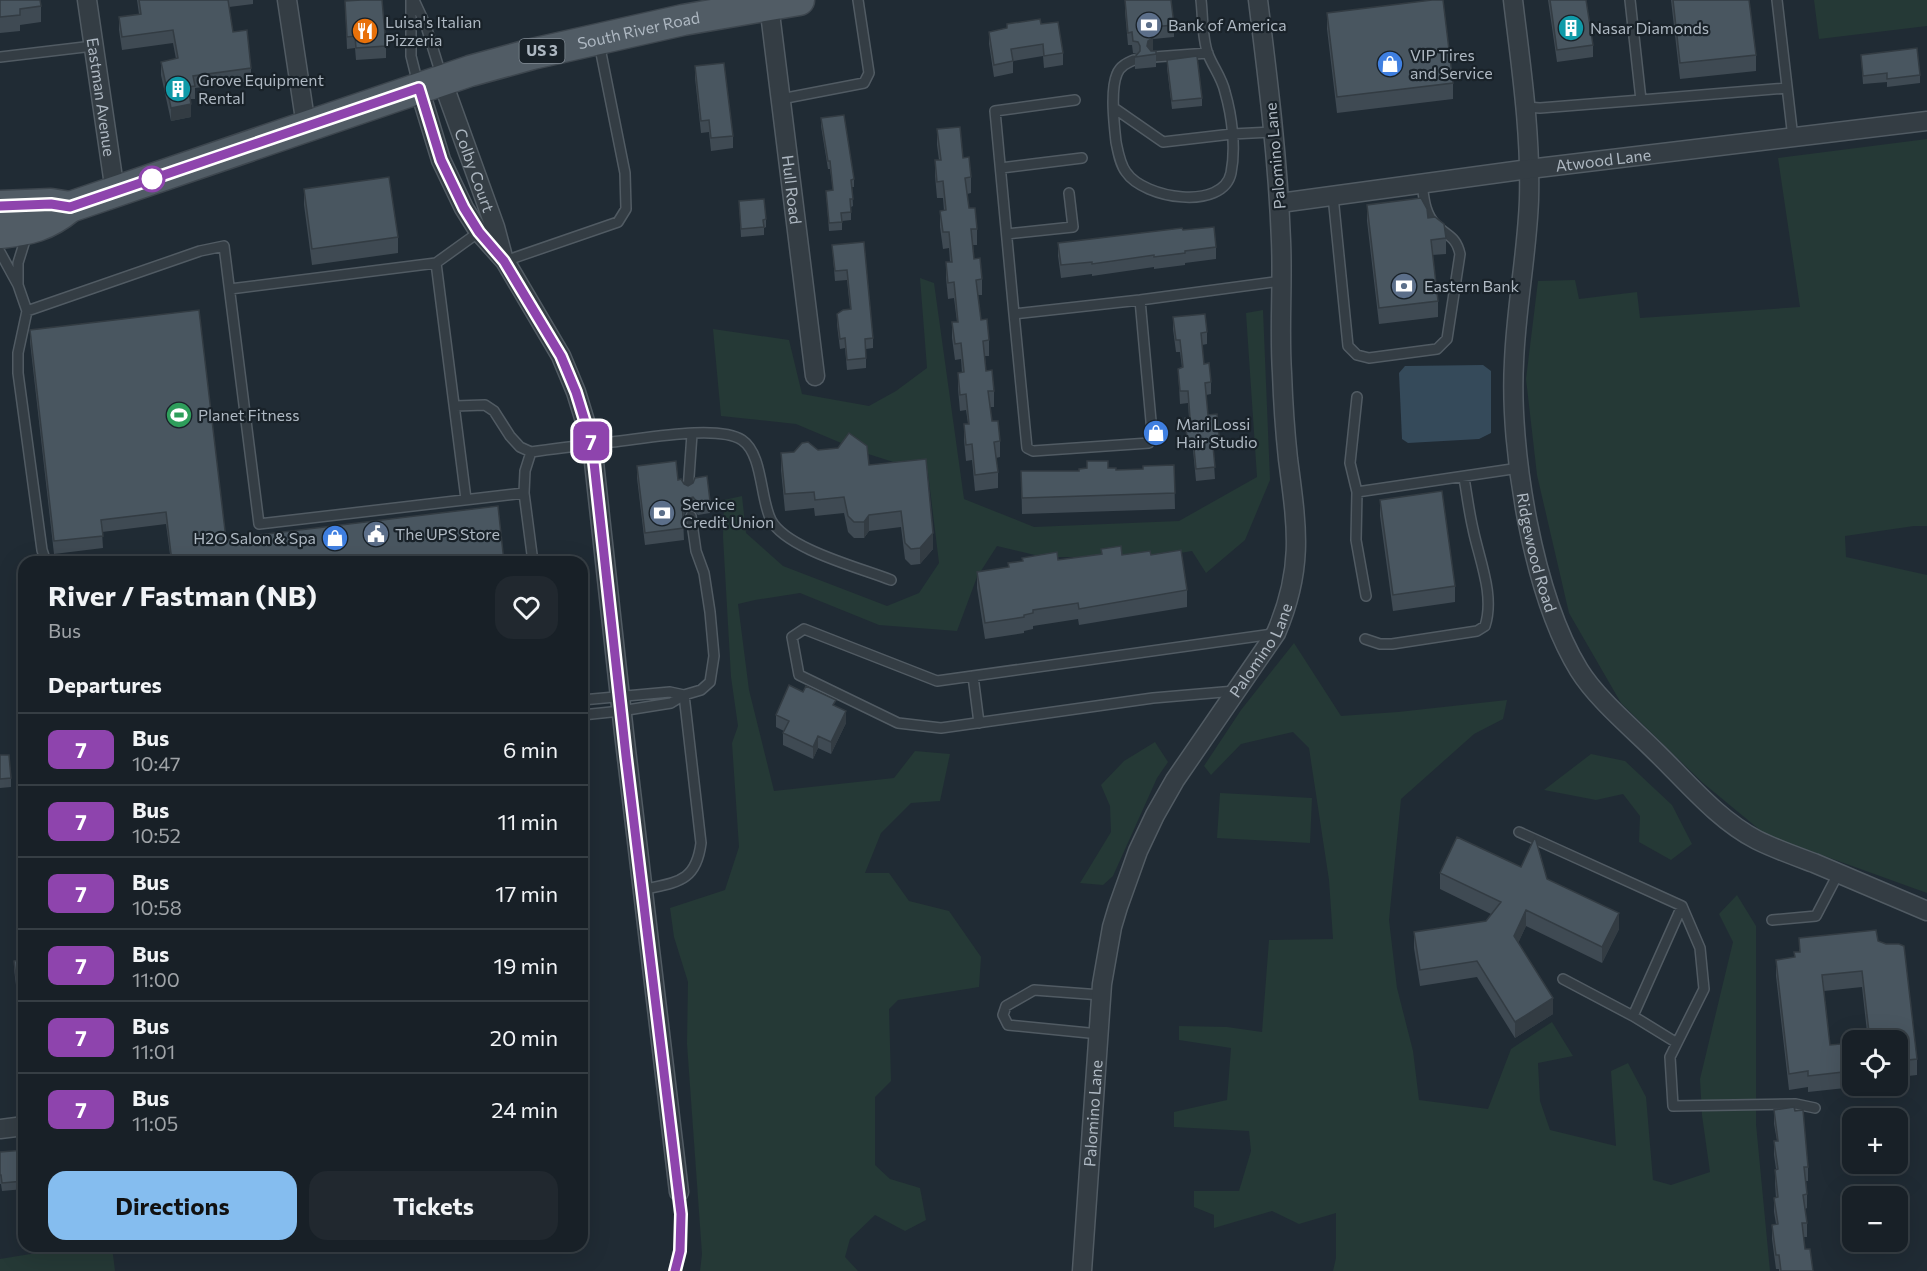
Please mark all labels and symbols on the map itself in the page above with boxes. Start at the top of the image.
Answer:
street label: South River Road [575,7,701,53]
bank icon: Bank of America [1134,10,1164,40]
place label: Luisa's Italian Pizzeria [385,12,482,49]
building icon: Nasar Diamonds [1556,13,1586,43]
place label: Bank of America [1168,15,1287,34]
restaurant icon: Luisa's Italian Pizzeria [350,16,380,46]
place label: Nasar Diamonds [1590,18,1709,37]
street label: Eastman Avenue [84,36,120,157]
road number: US 3 [520,39,564,63]
place label: VIP Tires and Service [1410,45,1493,82]
shop icon: VIP Tires and Service [1375,49,1405,79]
place label: Grove Equipment Rental [198,70,324,107]
building icon: Grove Equipment Rental [163,74,193,104]
street label: Palomino Lane [1260,102,1289,210]
street label: Colby Court [451,126,499,215]
street label: Atwood Lane [1554,144,1652,175]
street label: Hull Road [779,154,806,225]
unlabelled marker [139,166,165,192]
bank icon: Eastern Bank [1389,271,1419,301]
place label: Eastern Bank [1424,276,1519,295]
sports icon: Planet Fitness [164,400,194,430]
place label: Planet Fitness [198,405,300,424]
place label: Mari Lossi Hair Studio [1176,414,1258,451]
shop icon: Mari Lossi Hair Studio [1141,418,1171,448]
line badge: 7 [572,422,610,460]
street label: Ridgewood Road [1513,491,1561,614]
place label: Service Credit Union [682,494,774,531]
bank icon: Service Credit Union [647,498,677,528]
public building icon: The UPS Store [361,519,391,549]
shop icon: H2O Salon & Spa [320,523,350,553]
place label: The UPS Store [395,524,500,543]
place label: H2O Salon & Spa [193,528,316,547]
street label: Palomino Lane [1225,601,1295,701]
street label: Palomino Lane [1079,1059,1106,1167]

